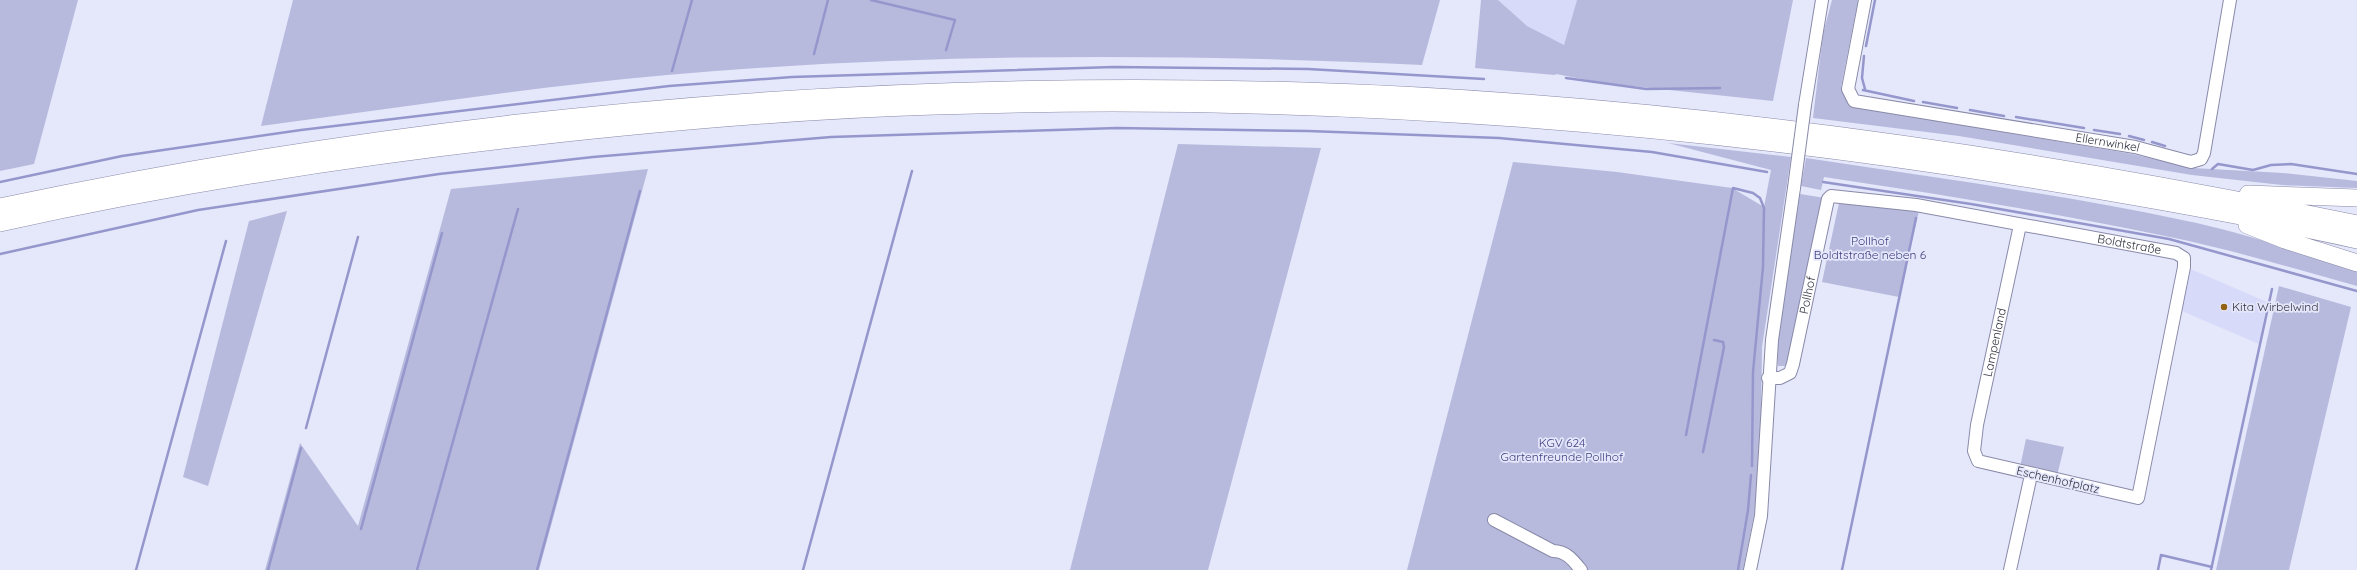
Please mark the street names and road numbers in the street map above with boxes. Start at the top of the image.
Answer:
street label: Ellernwinkel [2074,129,2142,155]
street label: Boldtstraße [2096,231,2163,257]
street label: Pollhof [1796,274,1819,315]
street label: Lampenland [1980,307,2009,378]
street label: Eschenhofplatz [2015,463,2101,496]

